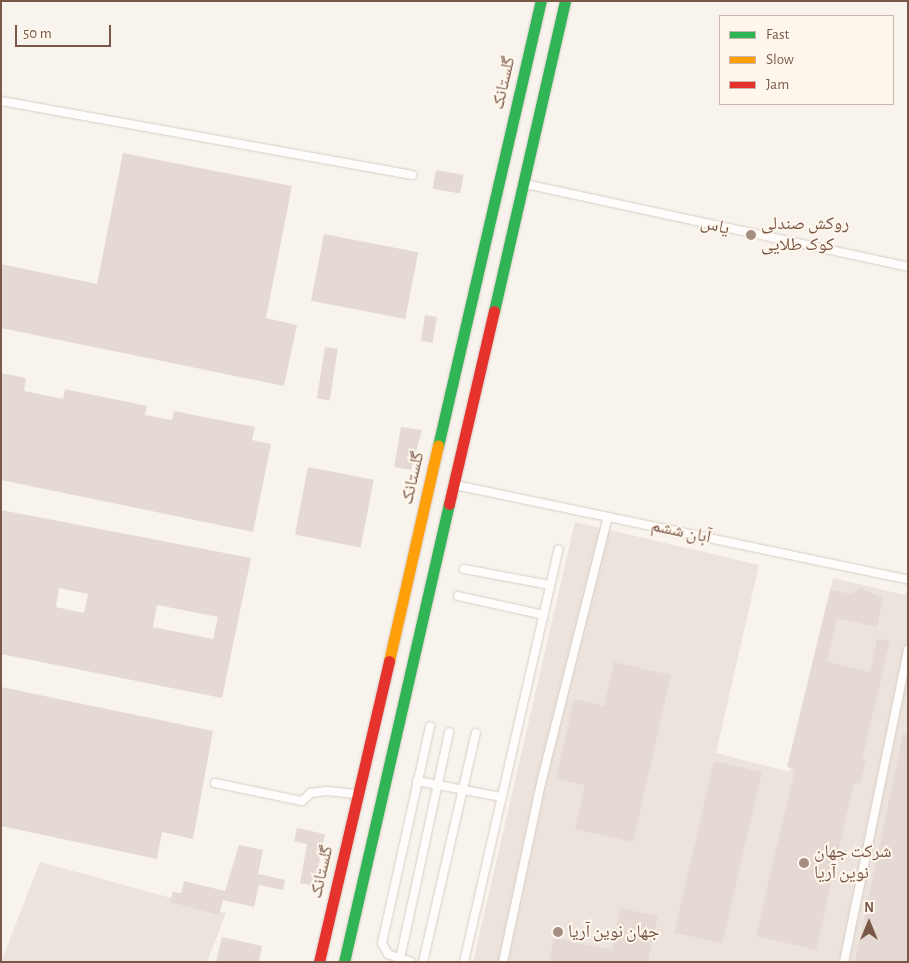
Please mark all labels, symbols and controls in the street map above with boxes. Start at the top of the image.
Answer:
scale bar [18,15,114,47]
legend [719,15,894,105]
text: 50 m [23,26,52,41]
text: Fast [766,27,789,42]
text: Slow [766,52,794,67]
street label: گلستانک [487,54,521,112]
text: Jam [766,77,789,92]
street label: یاس [698,212,732,240]
place label: روکش صندلی کوک طلایی [761,214,849,256]
marker: روکش صندلی کوک طلایی [745,229,757,241]
street label: گلستانک [396,449,430,507]
street label: آبان ششم [649,515,713,549]
place label: شرکت جهان نوین آریا [814,842,892,884]
street label: گلستانک [305,843,339,901]
marker: شرکت جهان نوین آریا [798,857,810,869]
north arrow [844,898,894,948]
text: N [864,901,874,915]
place label: جهان نوین آریا [568,921,659,943]
marker: جهان نوین آریا [552,926,564,938]

